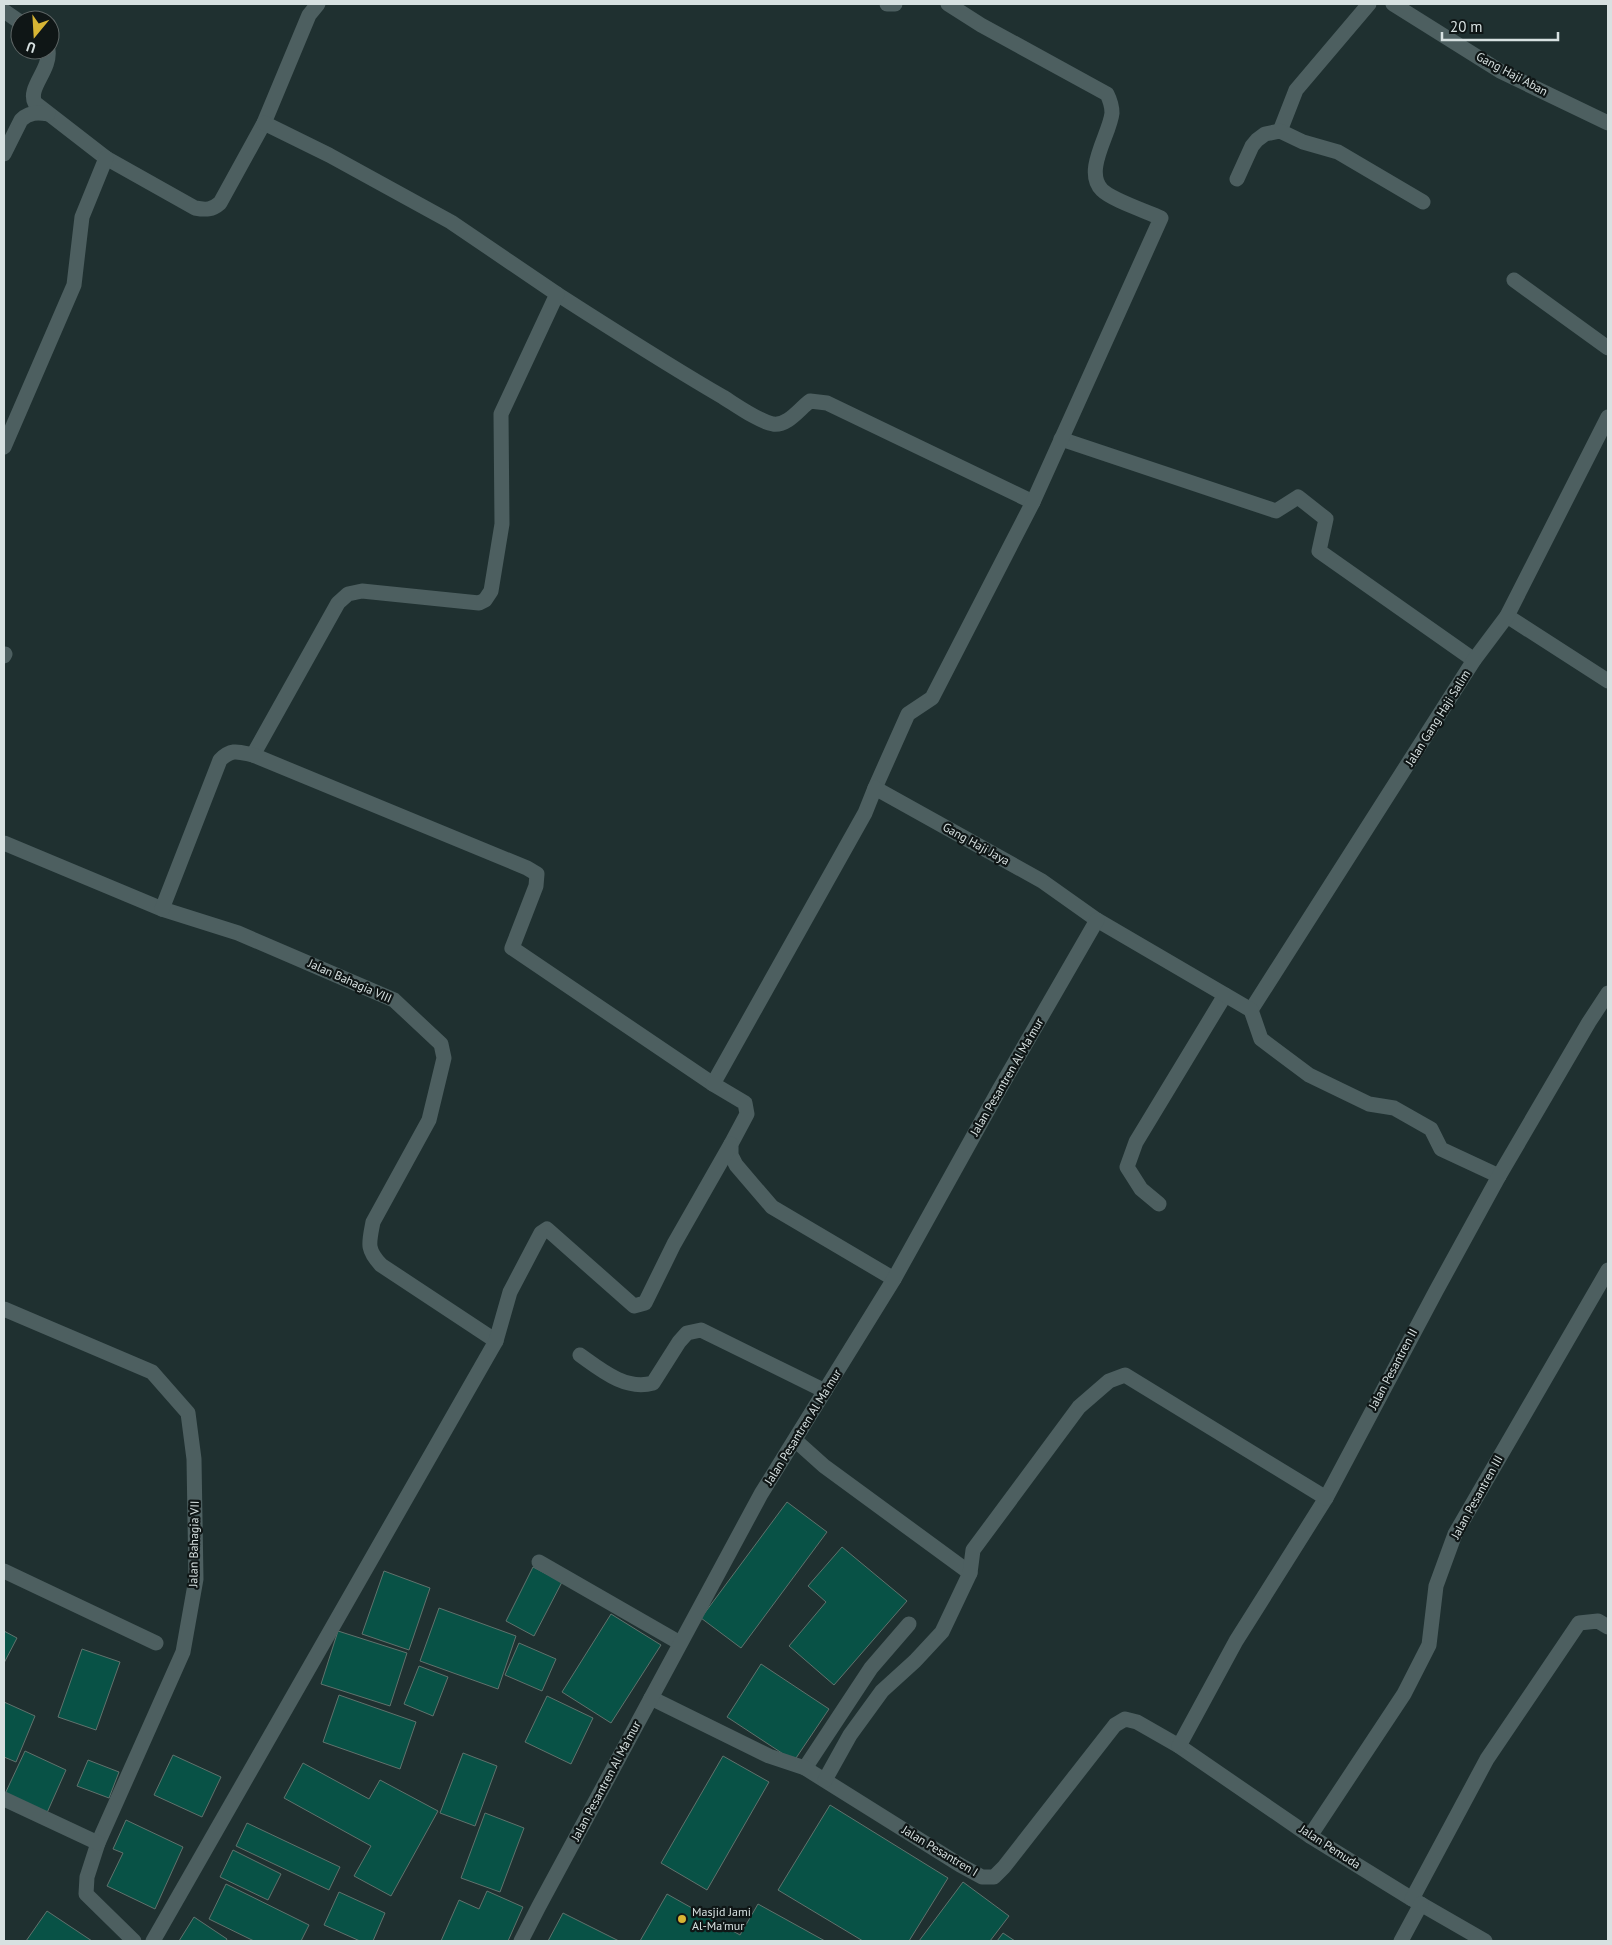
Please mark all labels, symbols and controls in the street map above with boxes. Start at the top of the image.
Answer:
north arrow [10,10,60,60]
scale bar [1442,10,1558,42]
text: 20 m [1450,17,1483,36]
text: U [24,37,38,57]
street label: Gang Haji Aban [1474,48,1551,99]
street label: Jalan Gang Haji Salim [1401,667,1473,769]
street label: Gang Haji Jaya [940,819,1012,868]
street label: Jalan Bahagia VIII [305,955,394,1006]
street label: Jalan Pesantren Al Ma'mur [966,1015,1046,1139]
street label: Jalan Pesantren II [1364,1326,1420,1413]
street label: Jalan Pesantren Al Ma'mur [760,1366,844,1488]
street label: Jalan Pesantren III [1447,1452,1506,1542]
street label: Jalan Bahagia VII [185,1501,202,1588]
street label: Jalan Pesantren Al Ma'mur [567,1718,644,1844]
street label: Jalan Pesantren I [899,1821,981,1879]
street label: Jalan Pemuda [1296,1821,1364,1872]
place label: Masjid Jami Al-Ma'mur [692,1904,751,1933]
marker: Masjid Jami Al-Ma'mur [676,1913,688,1925]

